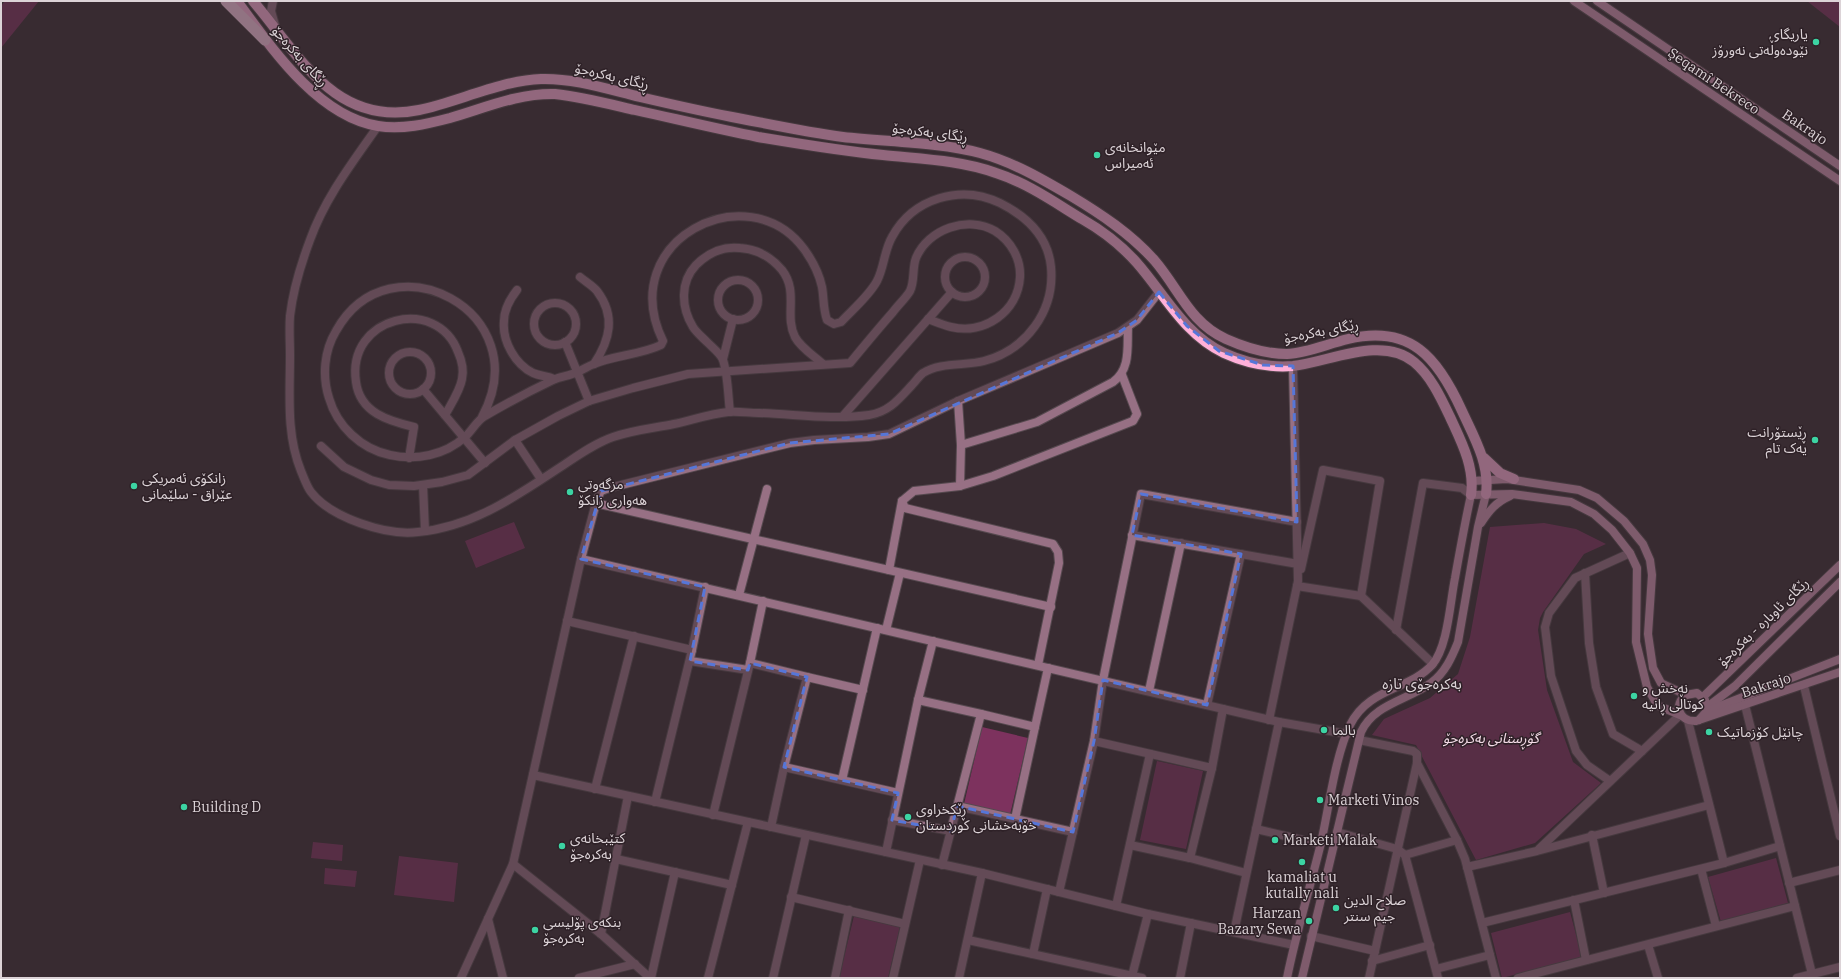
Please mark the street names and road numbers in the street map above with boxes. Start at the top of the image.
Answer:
street label: ڕێگای بەکرەجۆ [266,22,332,92]
street label: Şeqamî Bekreco [1665,44,1763,118]
street label: ڕێگای بەکرەجۆ [572,59,651,96]
street label: Bakrajo [1779,105,1831,149]
street label: ڕێگای بەکرەجۆ [891,118,969,149]
street label: ڕێگای بەکرەجۆ [1282,315,1361,350]
street label: ڕێگای ئاوبارە - بەکرەجۆ [1714,574,1814,672]
street label: Bakrajo [1739,669,1793,701]

